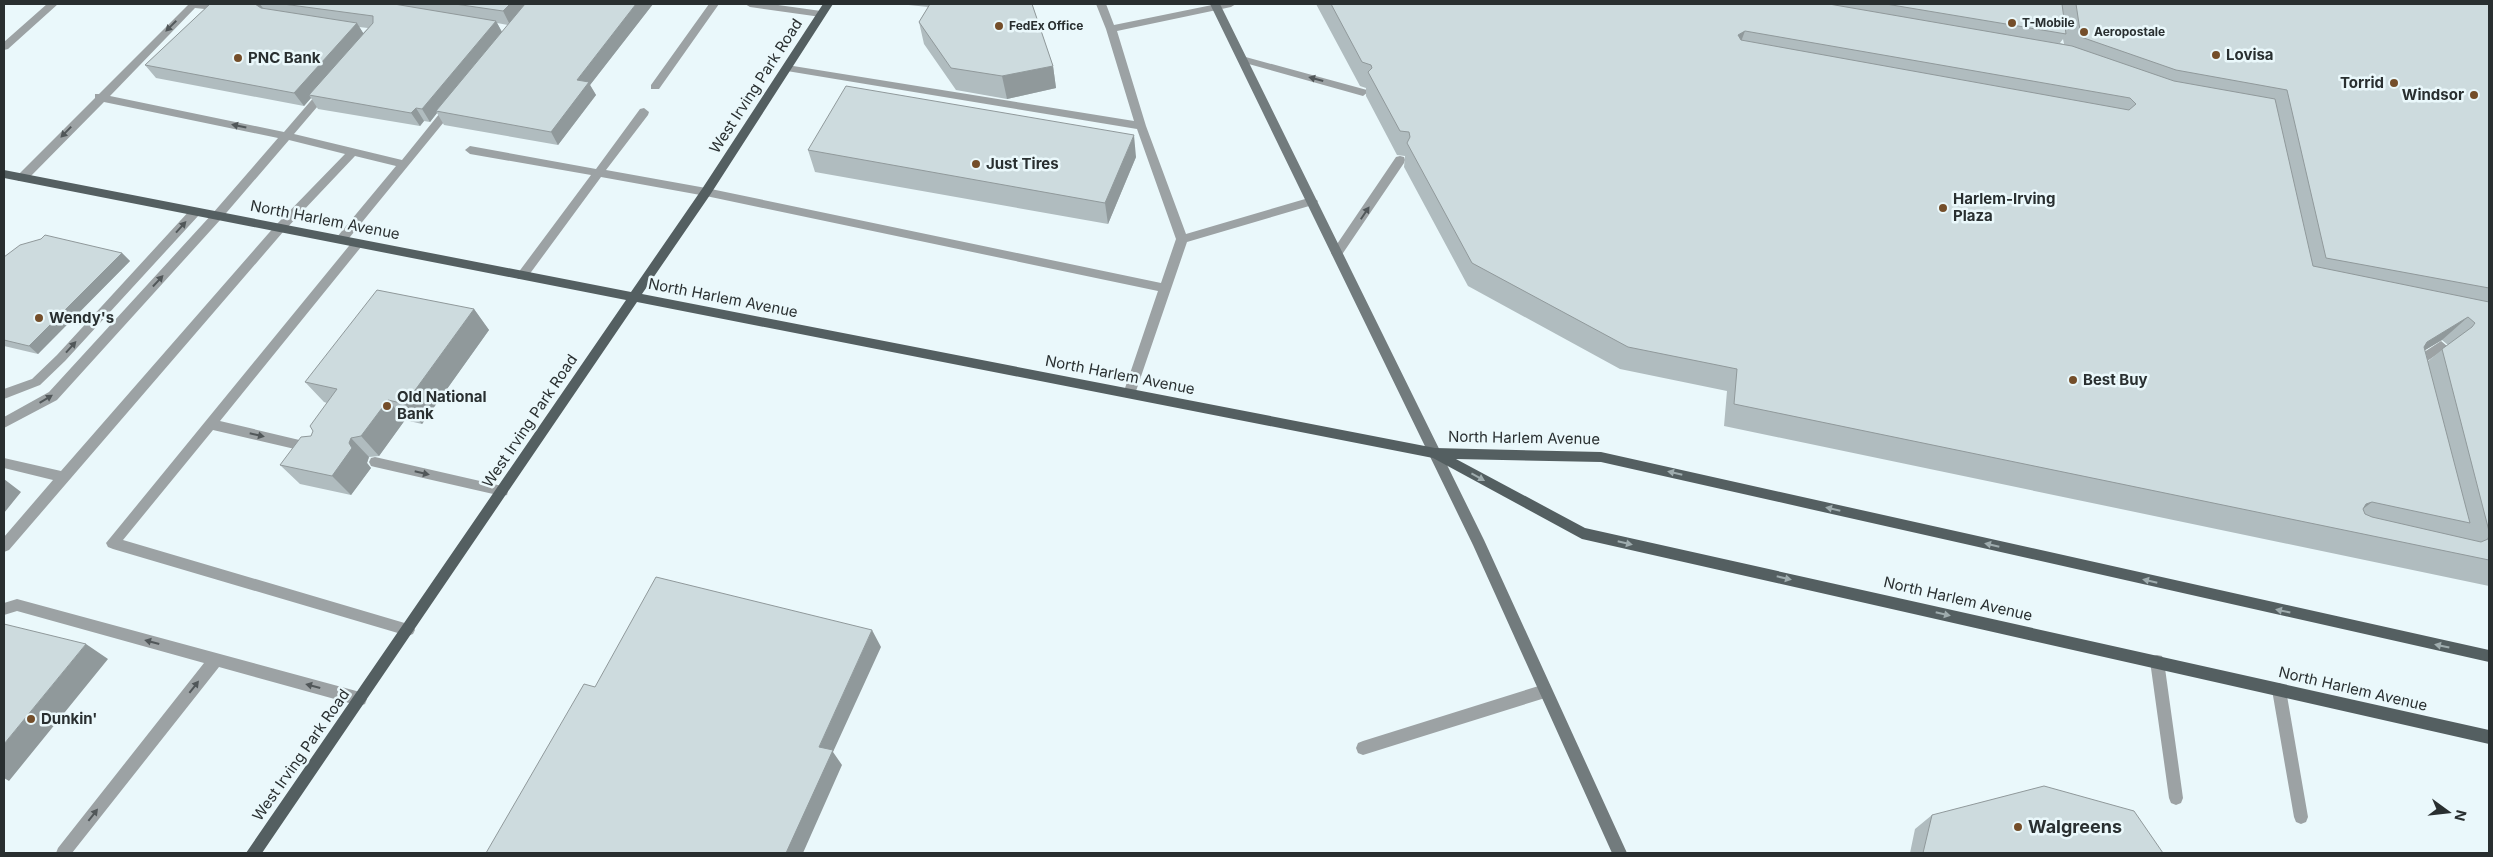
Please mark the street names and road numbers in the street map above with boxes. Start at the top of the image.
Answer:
street label: West Irving Park Road [705,15,806,157]
street label: North Harlem Avenue [249,196,402,243]
street label: North Harlem Avenue [647,274,800,321]
street label: West Irving Park Road [478,351,581,491]
street label: North Harlem Avenue [1044,351,1197,398]
street label: North Harlem Avenue [1448,427,1600,448]
street label: North Harlem Avenue [1882,572,2034,625]
street label: North Harlem Avenue [2277,662,2429,715]
street label: West Irving Park Road [248,685,353,824]

